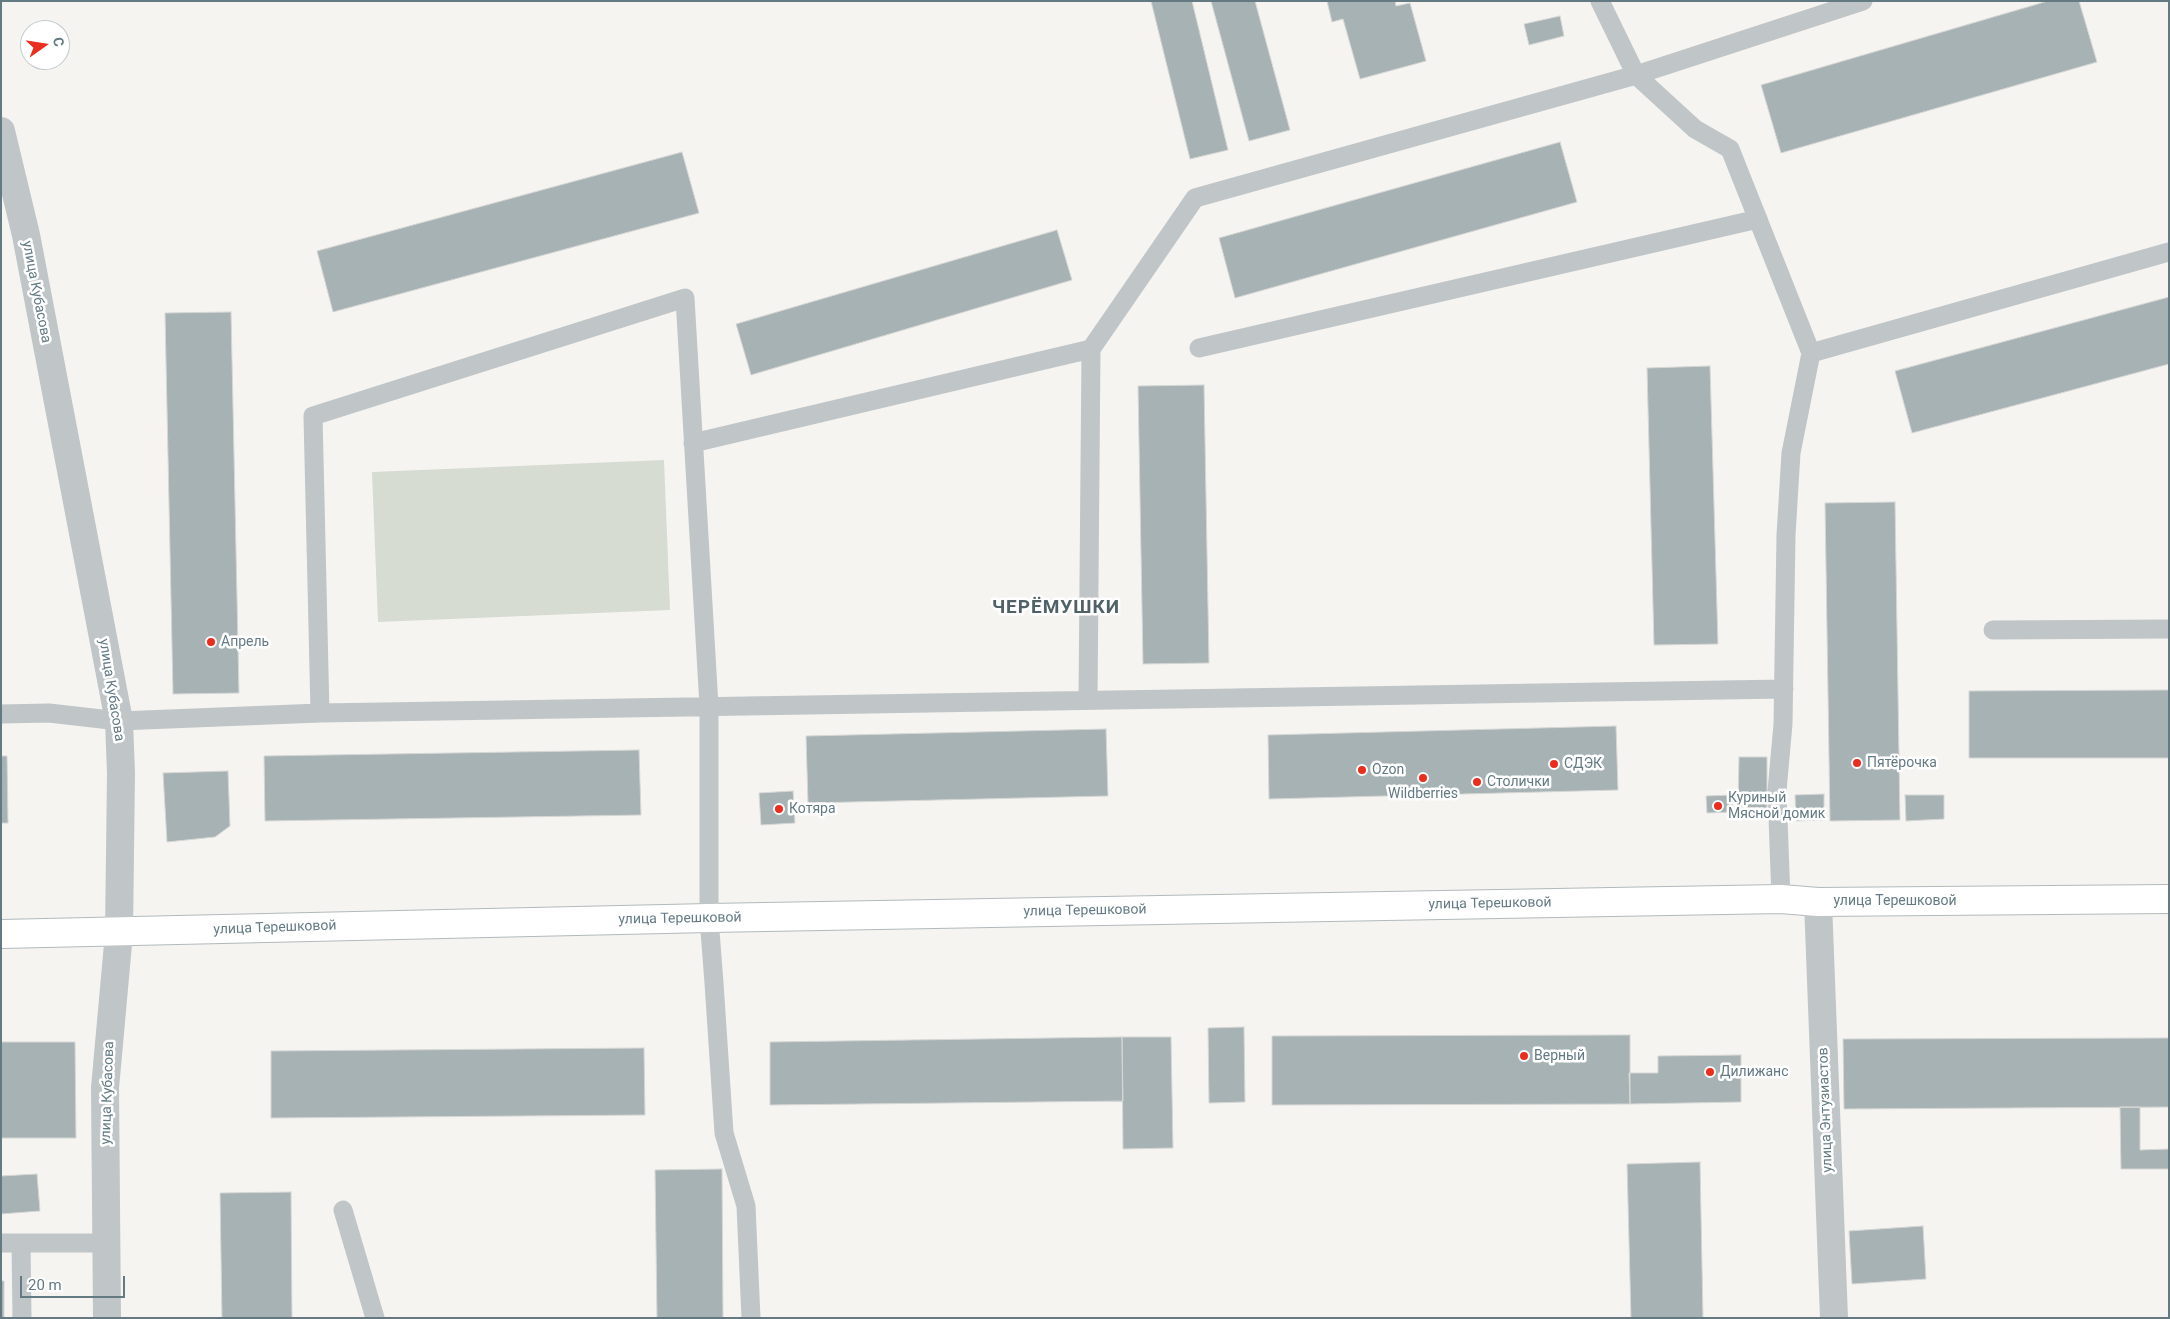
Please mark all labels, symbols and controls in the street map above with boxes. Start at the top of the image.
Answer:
north arrow [20,20,70,70]
text: С [50,36,67,48]
street label: улица Кубасова [18,240,54,344]
district label: ЧЕРЁМУШКИ [991,597,1121,619]
place label: Апрель [221,634,269,650]
marker: Апрель [205,636,217,648]
street label: улица Кубасова [95,638,127,742]
place label: Пятёрочка [1867,755,1937,771]
place label: СДЭК [1564,756,1602,772]
marker: Пятёрочка [1851,757,1863,769]
marker: СДЭК [1548,758,1560,770]
place label: Ozon [1372,762,1404,778]
marker: Ozon [1356,764,1368,776]
marker: Wildberries [1417,772,1429,784]
place label: Столички [1487,774,1550,790]
marker: Столички [1471,776,1483,788]
place label: Wildberries [1388,786,1458,802]
place label: Куриный Мясной домик [1728,790,1825,822]
marker: Куриный Мясной домик [1712,800,1724,812]
place label: Котяра [789,801,836,817]
marker: Котяра [773,803,785,815]
street label: улица Терешковой [1833,893,1957,909]
street label: улица Терешковой [1428,895,1552,913]
street label: улица Терешковой [1023,902,1147,920]
street label: улица Терешковой [618,910,742,928]
street label: улица Терешковой [213,917,337,939]
street label: улица Кубасова [98,1041,118,1145]
street label: улица Энтузиастов [1815,1047,1837,1173]
place label: Верный [1534,1048,1585,1064]
marker: Верный [1518,1050,1530,1062]
place label: Дилижанс [1720,1064,1789,1080]
marker: Дилижанс [1704,1066,1716,1078]
scale bar [22,1266,128,1298]
text: 20 m [28,1276,62,1294]

